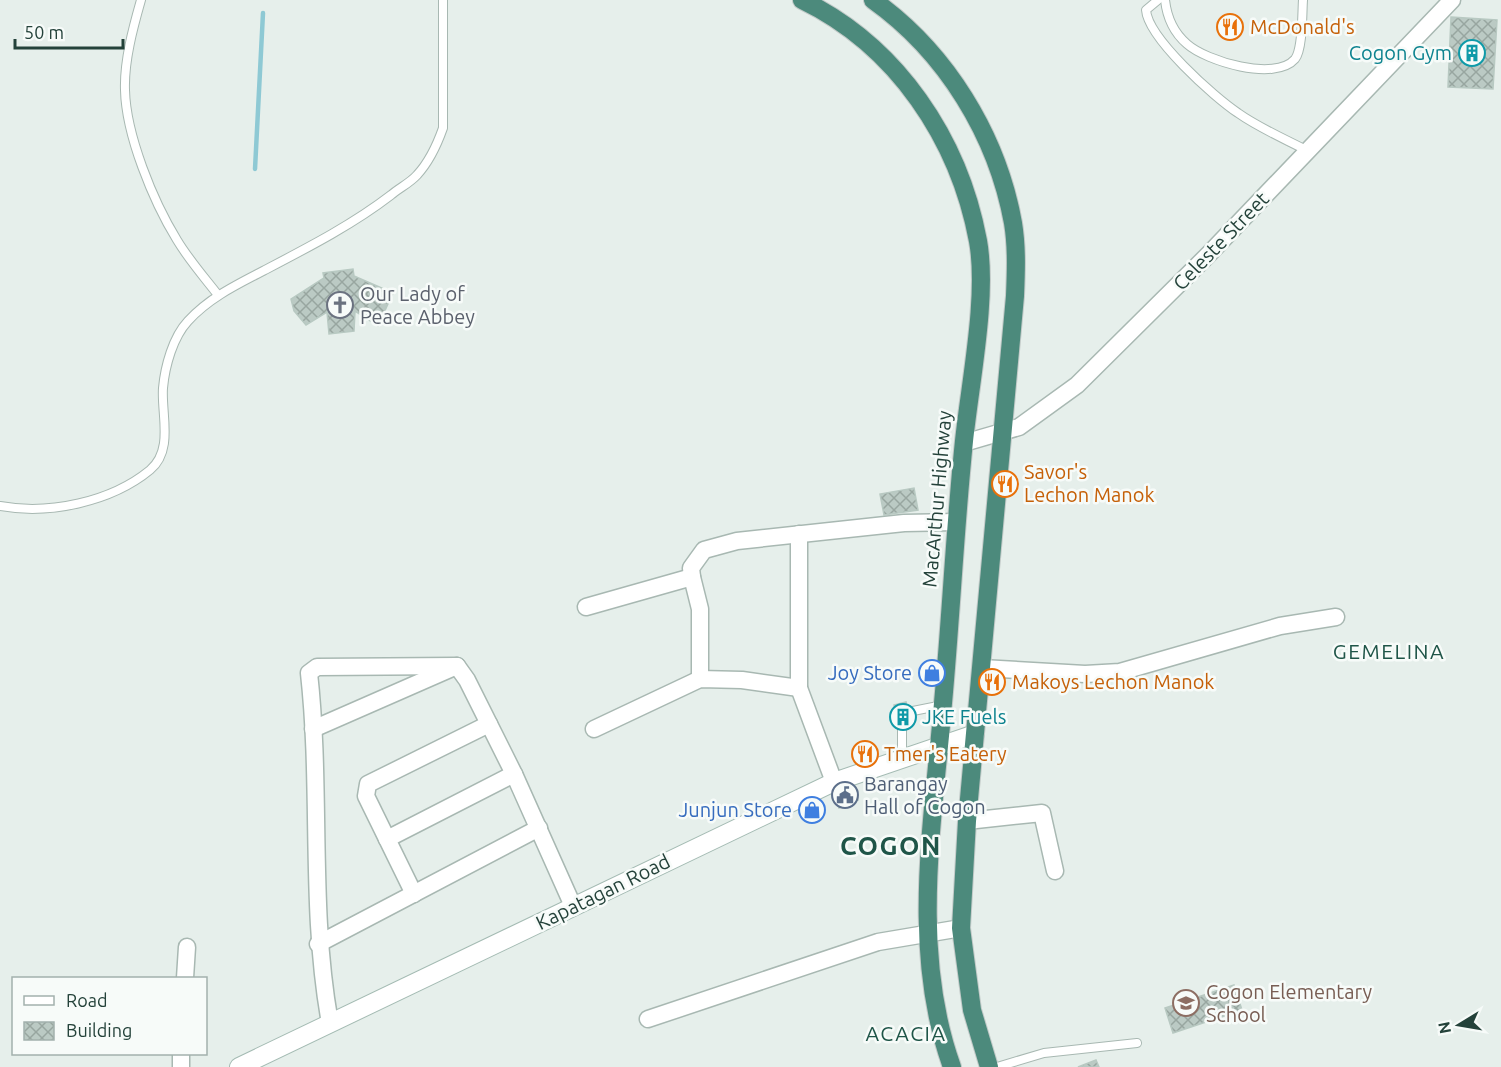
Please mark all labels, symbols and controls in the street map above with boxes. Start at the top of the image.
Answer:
scale bar [15,12,123,50]
restaurant icon: McDonald's [1215,12,1245,42]
place label: McDonald's [1250,15,1355,38]
text: 50 m [24,22,64,42]
building icon: Cogon Gym [1457,38,1487,68]
place label: Cogon Gym [1349,41,1452,64]
street label: Celeste Street [1168,187,1273,295]
place label: Our Lady of Peace Abbey [360,282,475,328]
church icon: Our Lady of Peace Abbey [325,290,355,320]
street label: MacArthur Highway [917,409,956,588]
place label: Savor's Lechon Manok [1024,460,1155,506]
restaurant icon: Savor's Lechon Manok [990,469,1020,499]
district label: GEMELINA [1333,639,1445,663]
shop icon: Joy Store [917,658,947,688]
place label: Joy Store [828,661,912,684]
restaurant icon: Makoys Lechon Manok [977,667,1007,697]
place label: Makoys Lechon Manok [1012,670,1214,693]
building icon: JKE Fuels [888,702,918,732]
place label: JKE Fuels [922,705,1006,728]
restaurant icon: Tmer's Eatery [850,739,880,769]
place label: Tmer's Eatery [884,742,1007,765]
place label: Barangay Hall of Cogon [864,772,986,818]
public building icon: Barangay Hall of Cogon [830,780,860,810]
shop icon: Junjun Store [797,795,827,825]
place label: Junjun Store [678,798,792,821]
district label: COGON [840,831,942,860]
street label: Kapatagan Road [532,849,674,934]
legend [12,977,207,1055]
place label: Cogon Elementary School [1206,980,1372,1026]
school or university icon: Cogon Elementary School [1171,988,1201,1018]
text: Road [66,990,108,1010]
north arrow [1429,995,1489,1055]
text: Building [66,1020,132,1040]
text: N [1434,1020,1454,1035]
district label: ACACIA [865,1021,947,1045]

